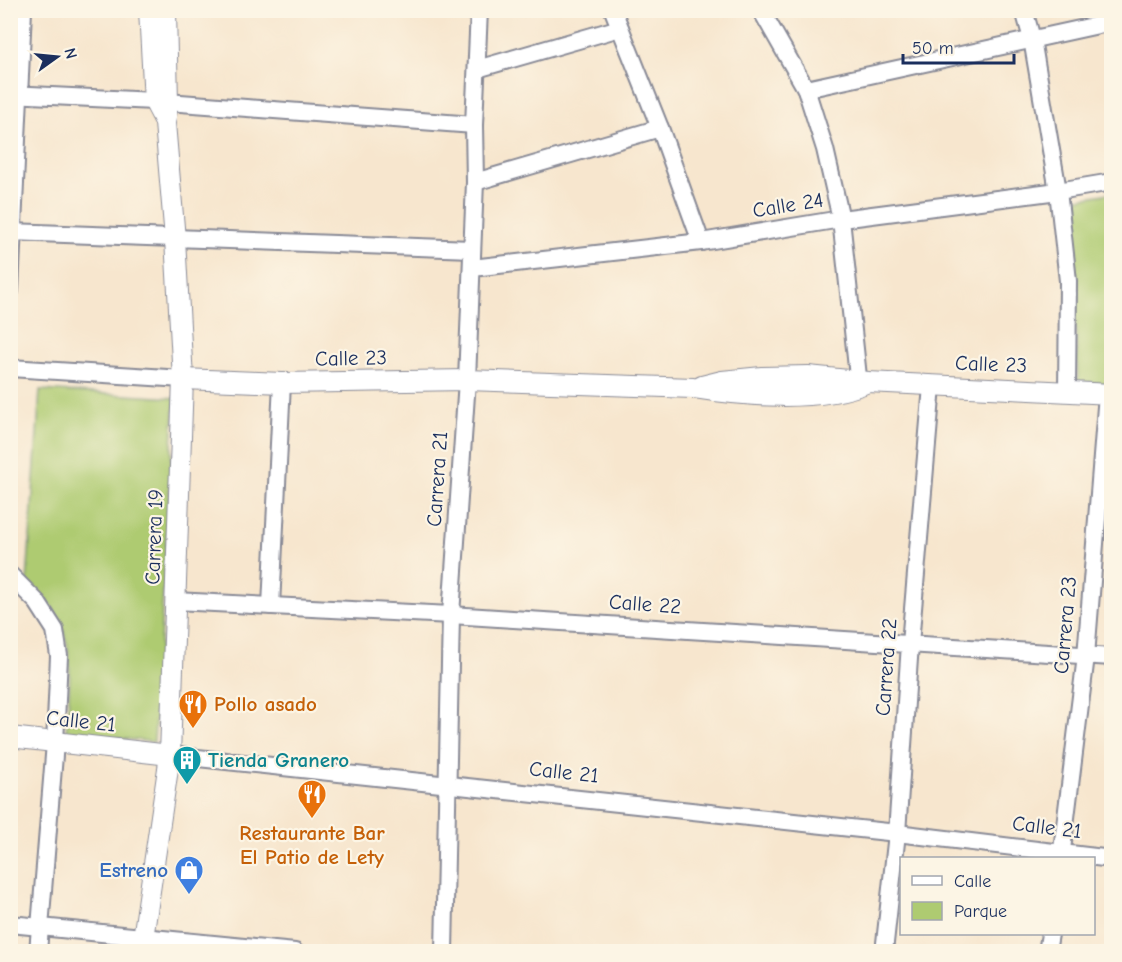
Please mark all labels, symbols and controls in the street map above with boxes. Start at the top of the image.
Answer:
north arrow [27,27,87,87]
scale bar [903,27,1014,65]
text: 50 m [912,38,954,59]
text: N [60,46,81,61]
street label: Calle 24 [751,188,825,222]
street label: Calle 23 [315,345,387,371]
street label: Calle 23 [955,351,1027,377]
street label: Carrera 21 [422,430,452,528]
street label: Carrera 19 [140,489,168,585]
street label: Carrera 23 [1049,575,1081,675]
street label: Calle 22 [608,590,682,618]
street label: Carrera 22 [871,617,901,717]
restaurant icon: Pollo asado [177,688,209,730]
place label: Pollo asado [214,692,317,716]
street label: Calle 21 [45,705,117,737]
building icon: Tienda Granero [171,744,203,786]
place label: Tienda Granero [208,748,349,772]
street label: Calle 21 [528,756,600,788]
restaurant icon: Restaurante Bar El Patio de Lety [296,778,328,820]
street label: Calle 21 [1011,811,1083,843]
place label: Restaurante Bar El Patio de Lety [239,821,385,869]
shop icon: Estreno [173,854,205,896]
legend [900,857,1095,935]
place label: Estreno [99,858,168,882]
text: Calle [954,871,991,892]
text: Parque [954,901,1007,922]

